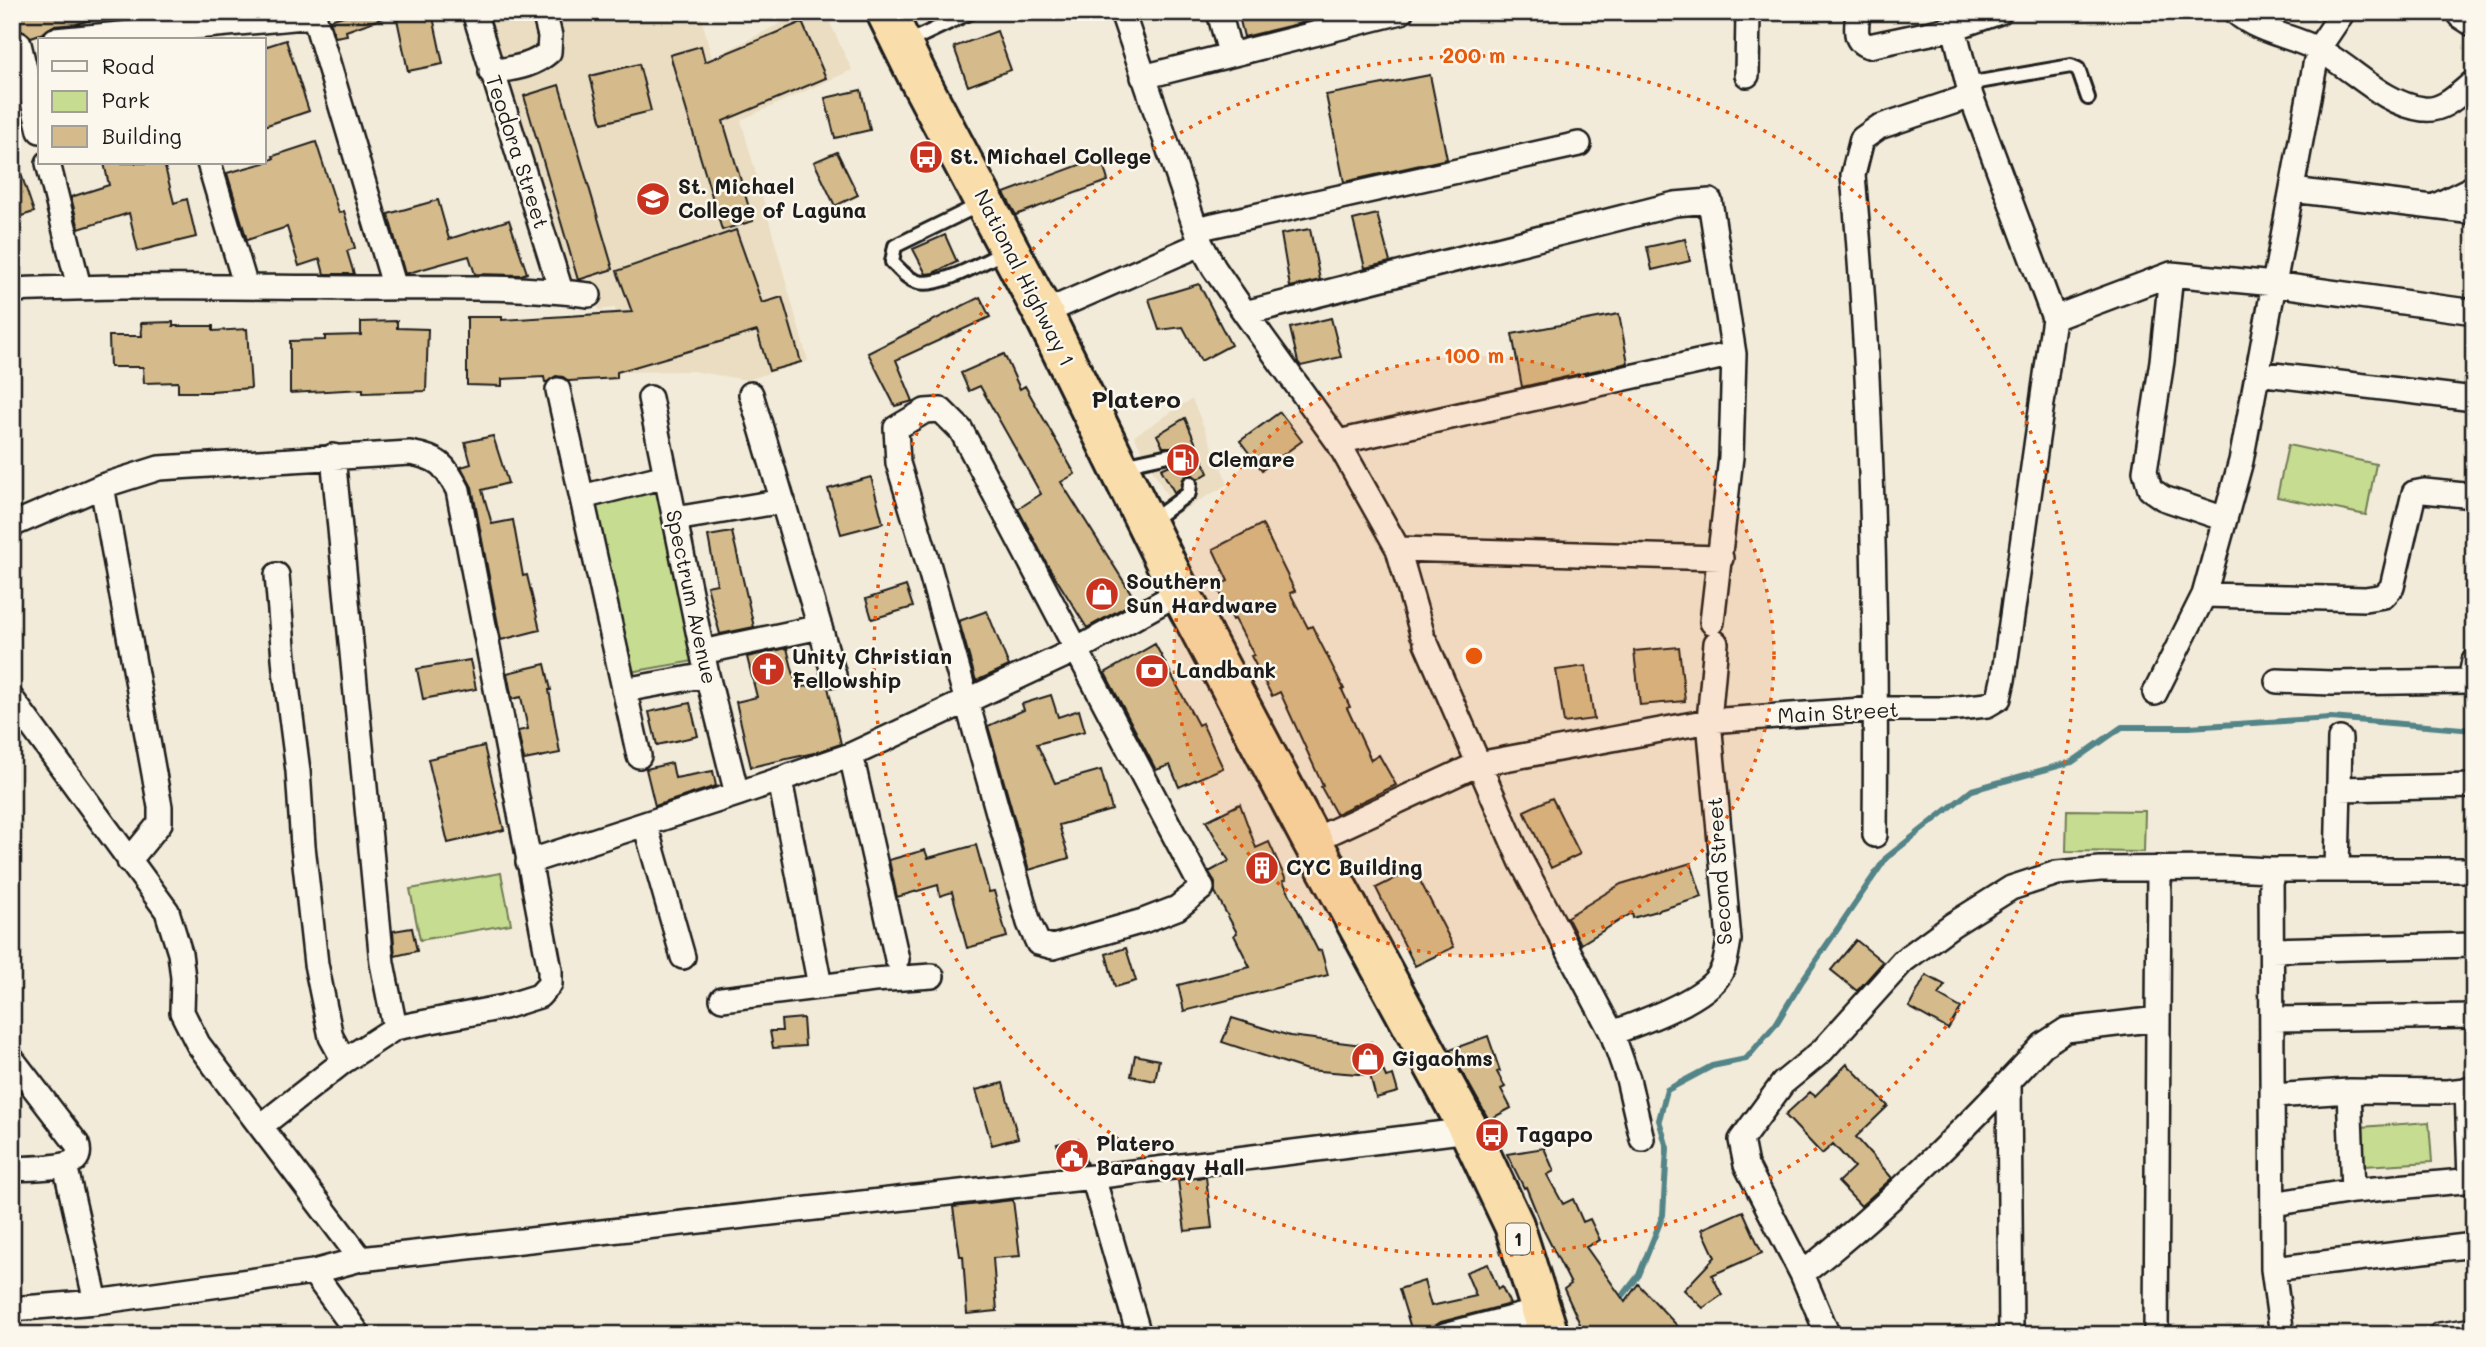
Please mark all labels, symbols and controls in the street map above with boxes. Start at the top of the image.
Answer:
legend [38,38,266,164]
text: 200 m [1443,41,1505,68]
text: Road [102,52,154,79]
street label: Teodora Street [481,71,556,232]
text: Park [102,86,150,113]
text: Building [102,122,182,149]
bus stop icon: St. Michael College [907,138,945,176]
place label: St. Michael College [950,142,1151,169]
place label: St. Michael College of Laguna [678,172,867,223]
school or university icon: St. Michael College of Laguna [634,180,672,218]
street label: National Highway 1 [969,184,1082,370]
text: 100 m [1444,341,1504,368]
district label: Platero [1091,383,1181,414]
fuel station icon: Clemare [1164,441,1202,479]
place label: Clemare [1208,445,1295,472]
street label: Spectrum Avenue [661,507,724,686]
place label: Southern Sun Hardware [1126,567,1277,618]
shop icon: Southern Sun Hardware [1083,575,1121,613]
place label: Unity Christian Fellowship [792,642,952,693]
centre of rings [1462,644,1486,668]
church icon: Unity Christian Fellowship [749,650,787,688]
bank icon: Landbank [1133,652,1171,690]
place label: Landbank [1176,656,1276,683]
street label: Main Street [1777,695,1899,728]
street label: Second Street [1700,796,1737,946]
building icon: CYC Building [1243,849,1281,887]
place label: CYC Building [1286,853,1422,880]
shop icon: Gigaohms [1349,1040,1387,1078]
place label: Gigaohms [1392,1044,1493,1071]
bus stop icon: Tagapo [1473,1116,1511,1154]
place label: Tagapo [1516,1120,1593,1147]
place label: Platero Barangay Hall [1096,1129,1244,1181]
public building icon: Platero Barangay Hall [1053,1137,1091,1175]
road number: 1 [1506,1224,1530,1254]

